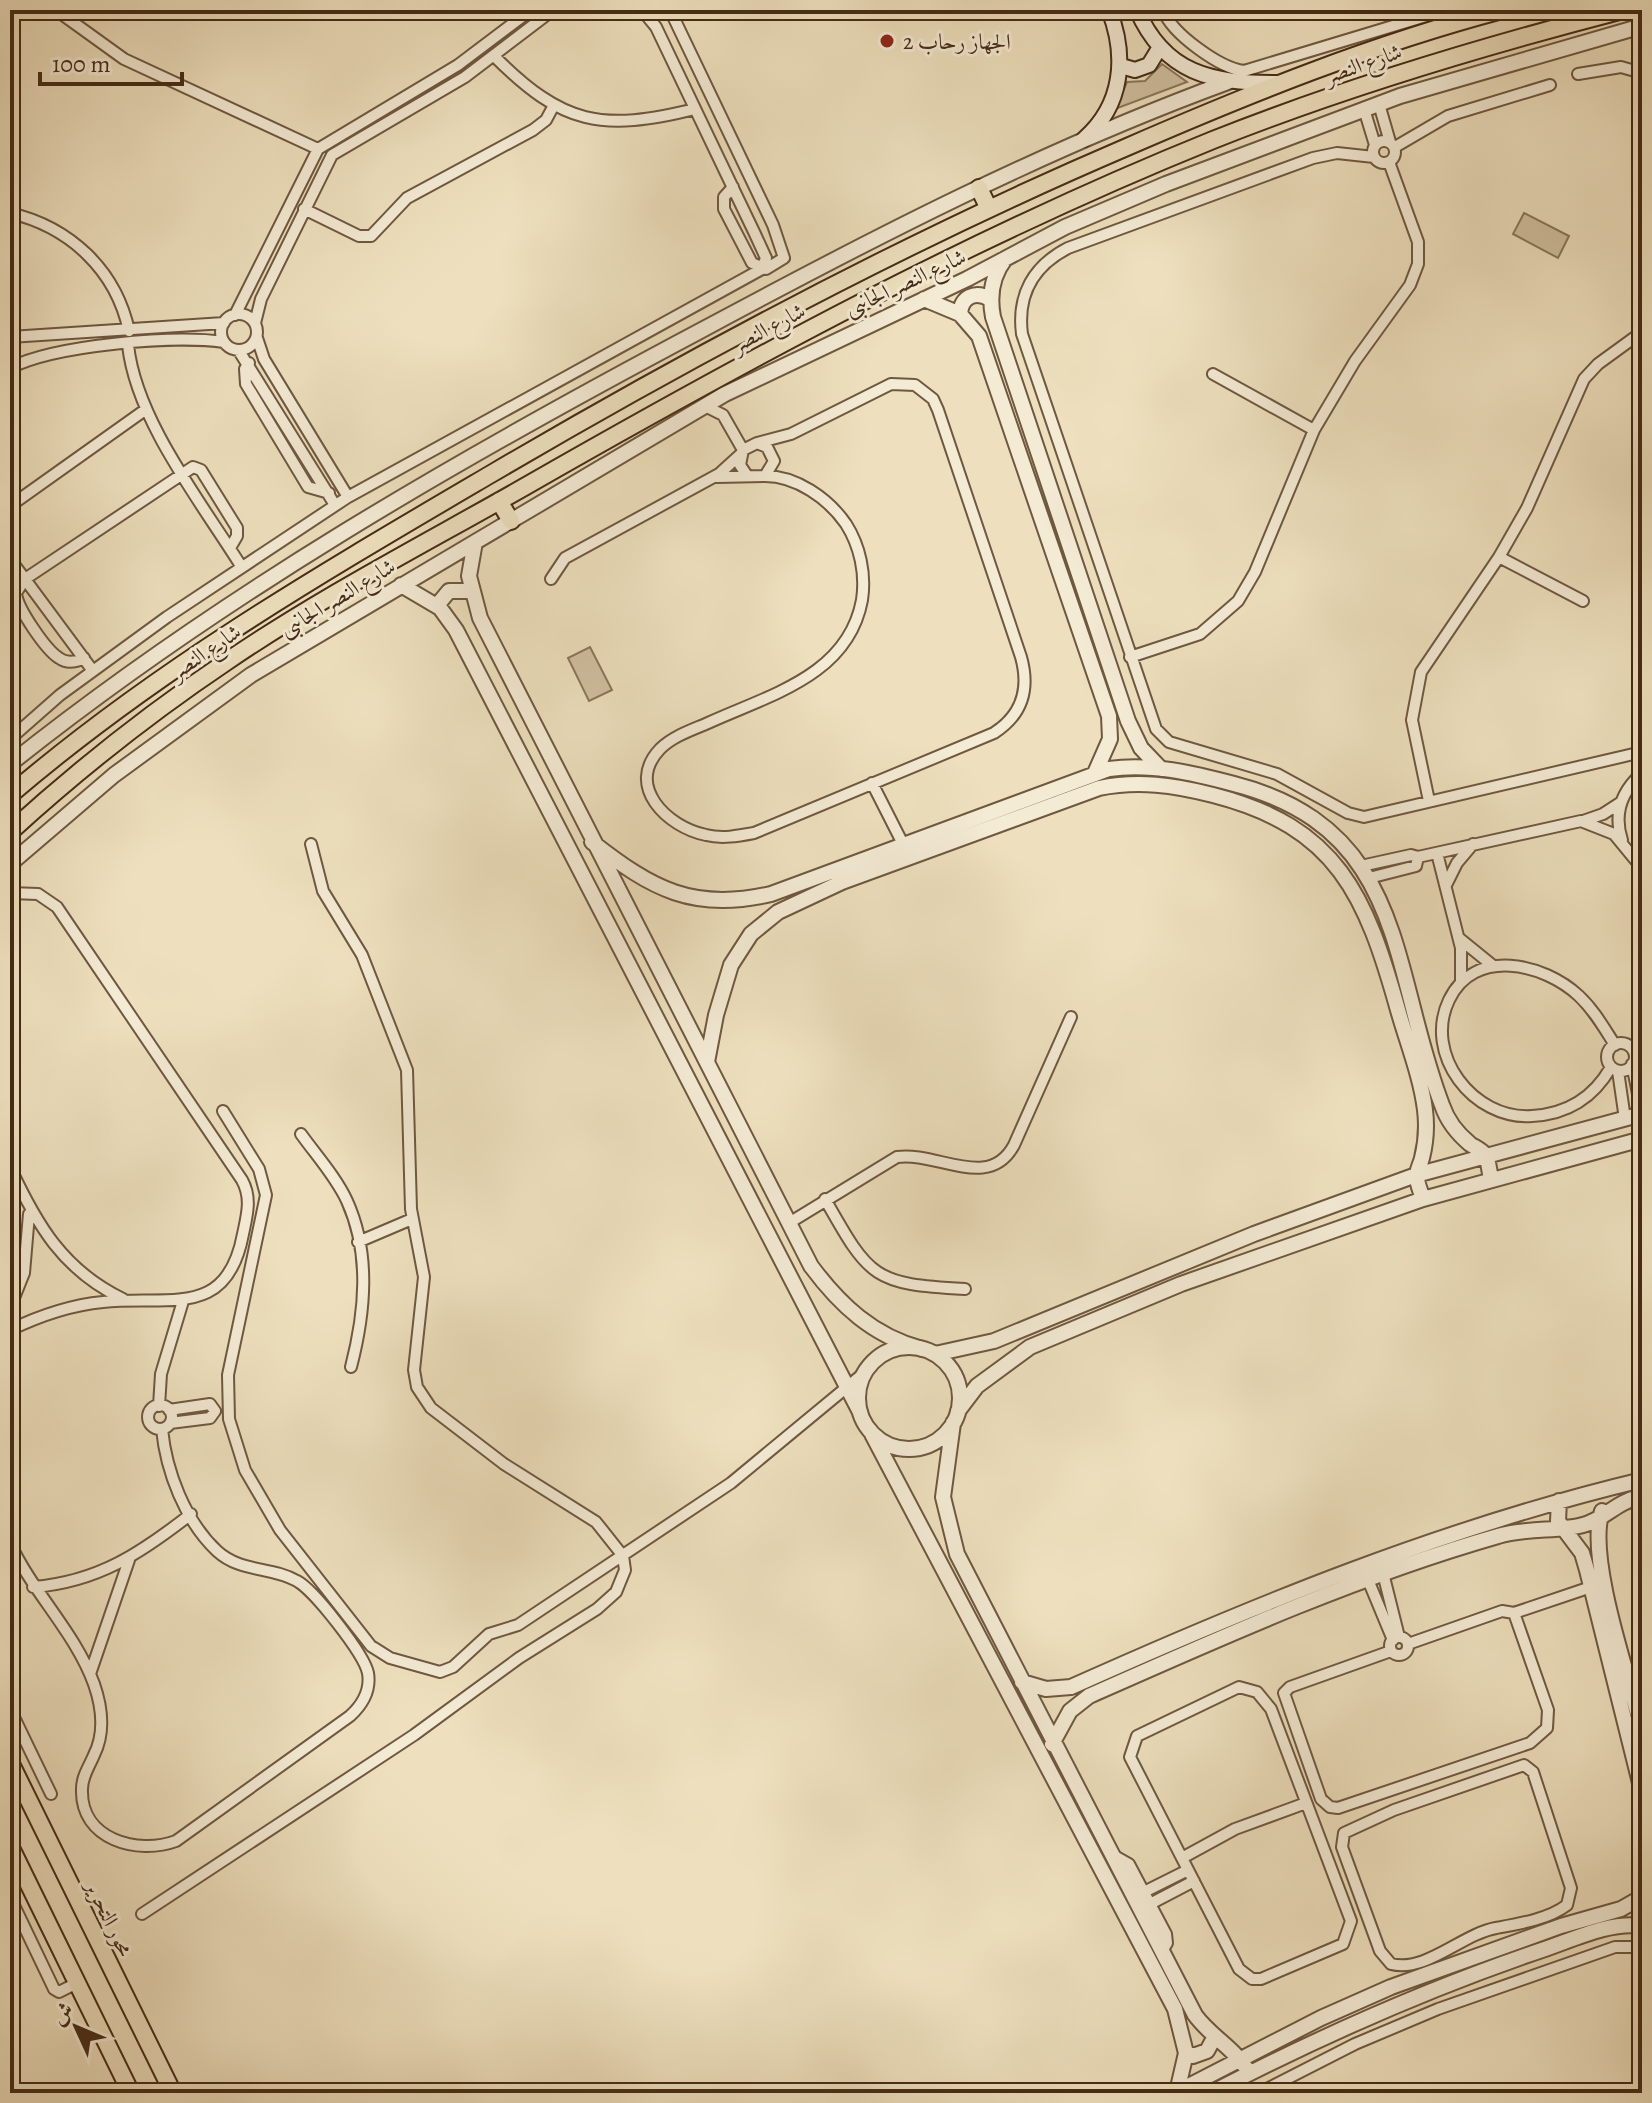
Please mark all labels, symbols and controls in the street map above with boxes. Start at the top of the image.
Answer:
place label: الجهاز رحاب 2 [903,27,1011,57]
marker: الجهاز رحاب 2 [878,32,896,50]
scale bar [40,36,182,86]
street label: شارع النصر [1319,37,1407,95]
text: 100 m [52,48,111,80]
street label: شارع النصر الجانبى [840,242,972,327]
street label: شارع النصر [724,296,812,363]
street label: شارع النصر الجانبى [274,551,403,647]
street label: شارع النصر [162,617,249,690]
street label: محور التحرير [77,1874,141,1962]
north arrow [36,1987,116,2067]
text: ش [44,1996,81,2032]

